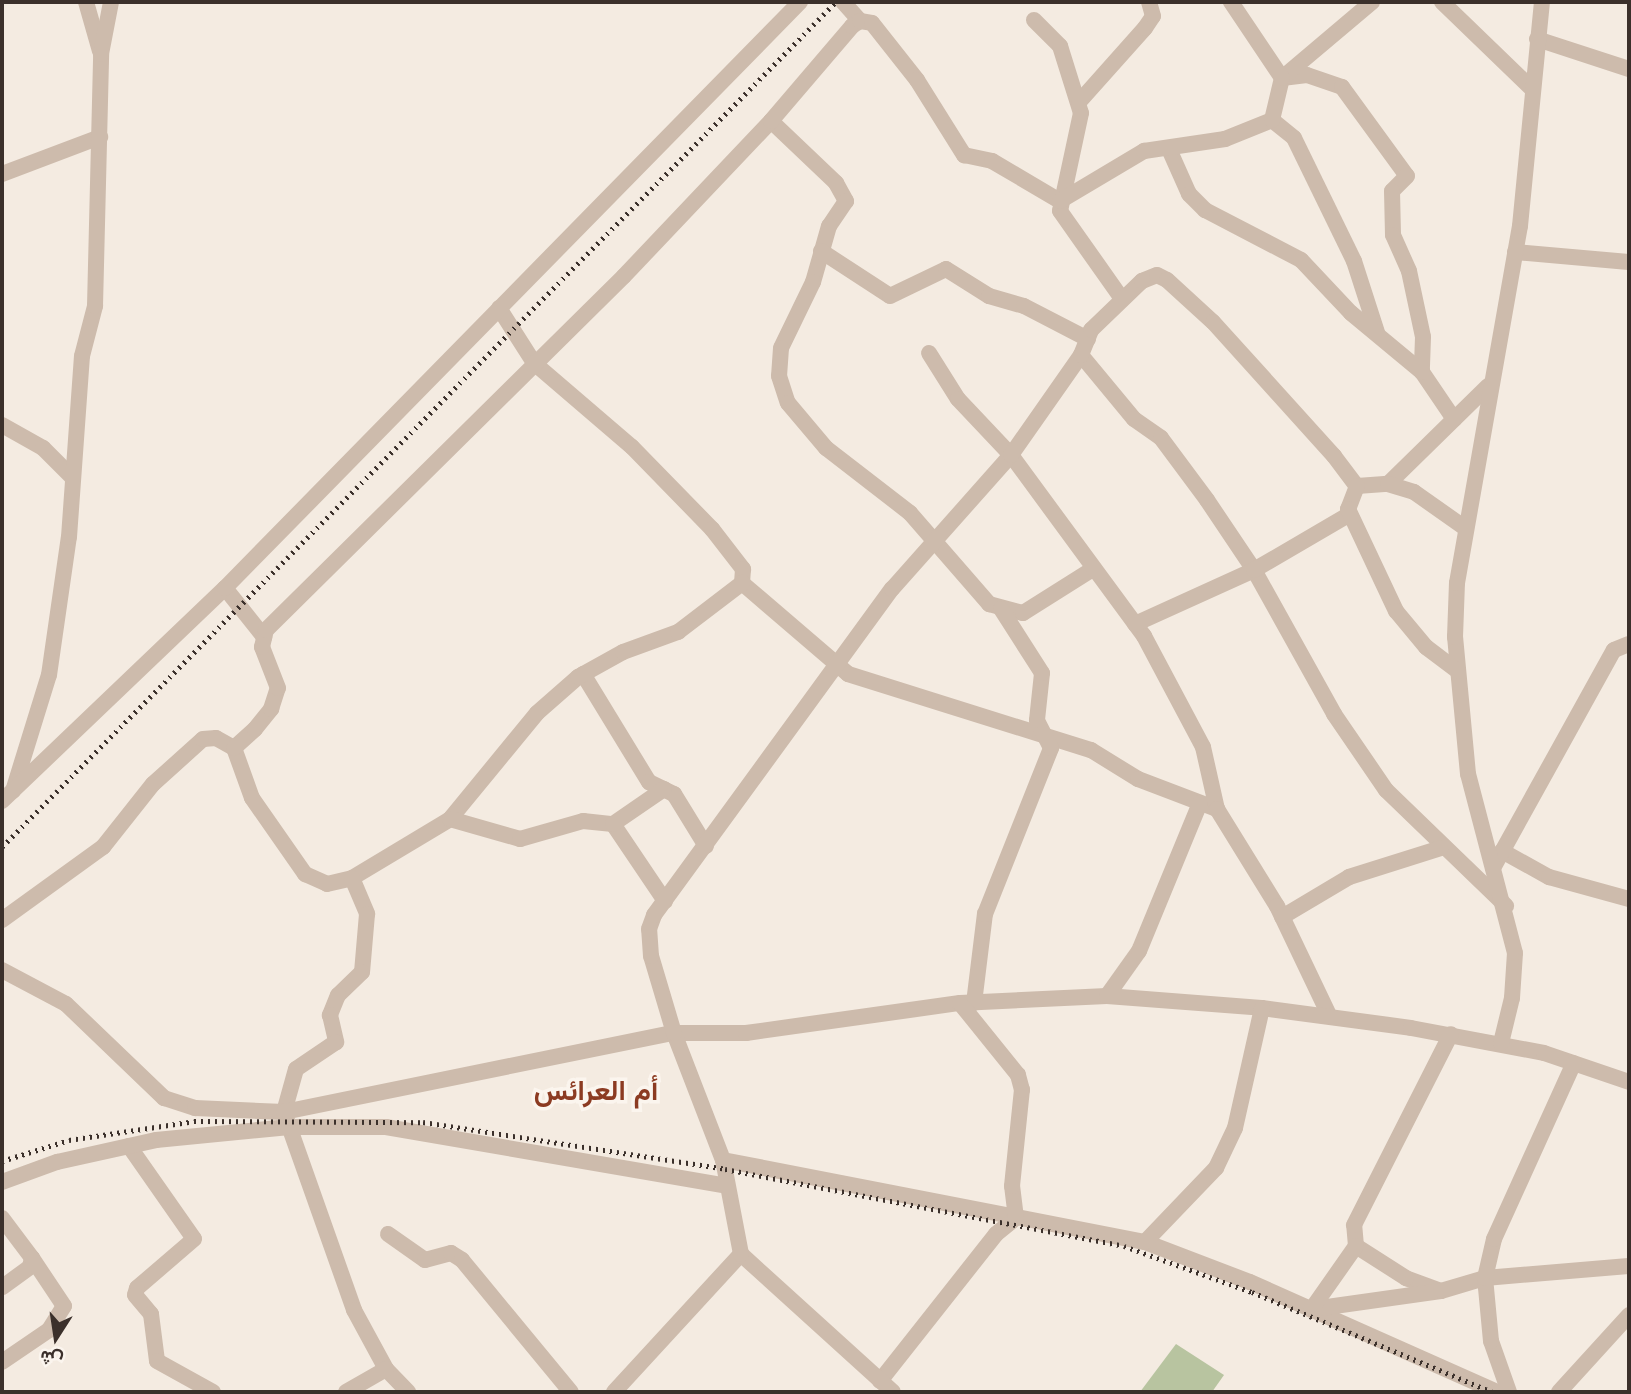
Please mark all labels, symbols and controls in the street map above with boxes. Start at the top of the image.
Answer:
district label: أم العرائس [534,1073,658,1107]
north arrow [21,1303,91,1373]
text: ش [38,1345,65,1373]

